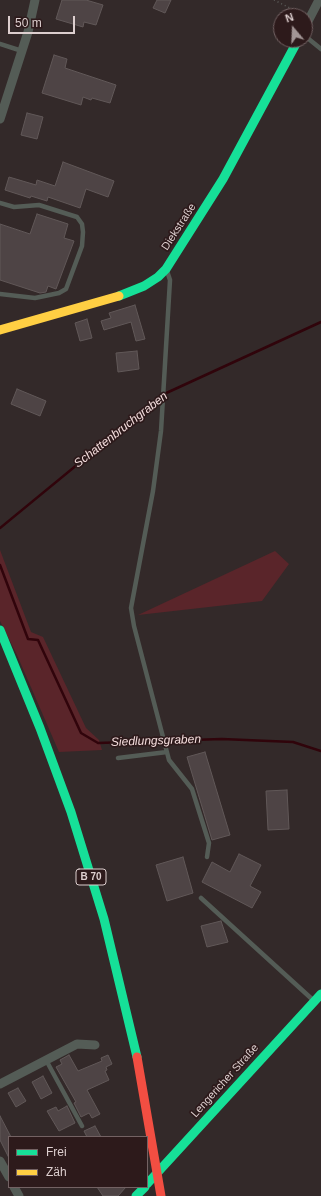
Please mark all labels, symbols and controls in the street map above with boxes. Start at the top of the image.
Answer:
scale bar [10,8,77,34]
north arrow [273,8,313,48]
text: N [284,11,295,25]
text: 50 m [15,16,42,30]
street label: Diekstraße [159,201,199,253]
water label: Schattenbruchgraben [71,389,171,471]
water label: Siedlungsgraben [111,732,201,750]
road number: B 70 [76,869,106,885]
street label: Lengericher Straße [189,1042,261,1120]
legend [8,1136,148,1188]
text: Frei [46,1145,67,1159]
text: Zäh [46,1165,67,1179]

